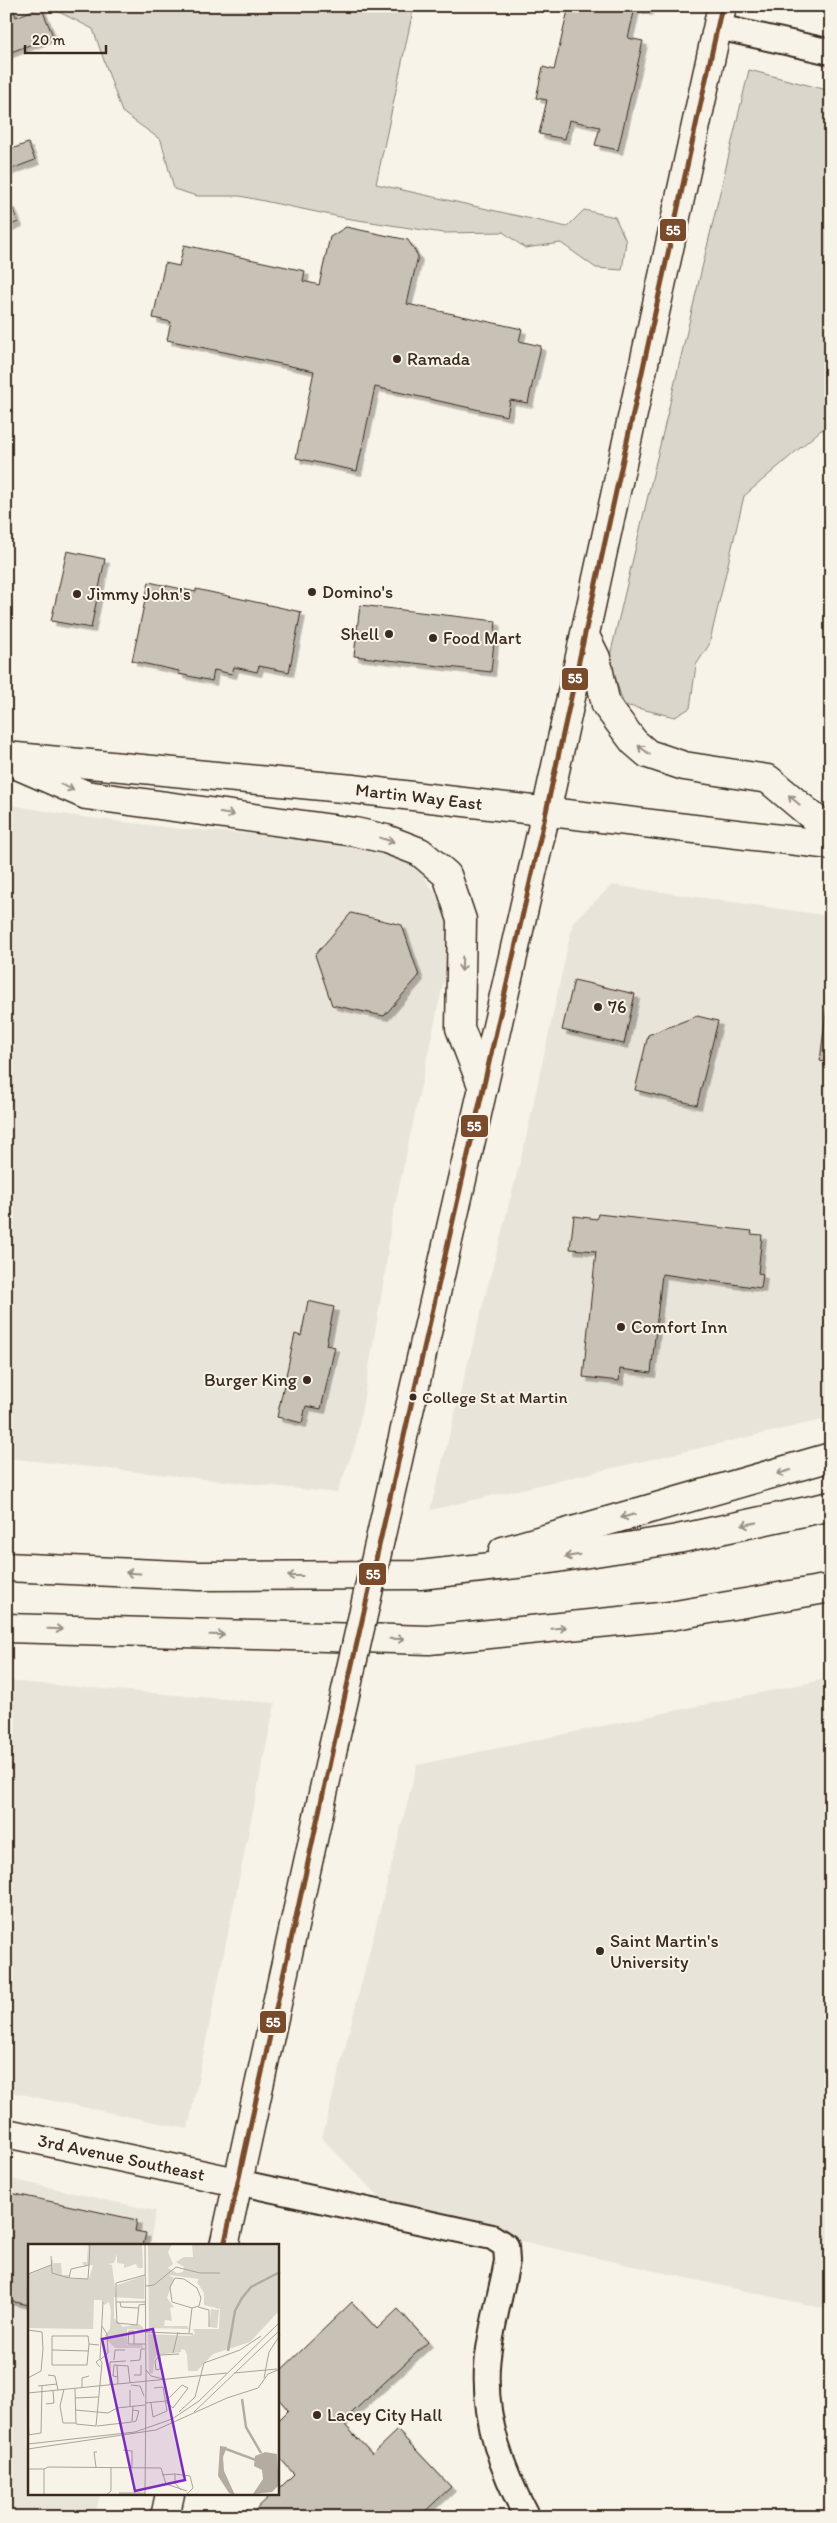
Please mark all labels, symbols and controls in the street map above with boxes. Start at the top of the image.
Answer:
scale bar [25,22,106,54]
text: 20 m [32,31,66,49]
line badge: 55 [659,218,687,242]
text: 55 [666,222,681,239]
place label: Ramada [407,348,471,370]
marker: Ramada [391,353,403,365]
place label: Domino's [322,581,393,603]
place label: Jimmy John's [87,583,191,605]
marker: Domino's [306,586,318,598]
marker: Jimmy John's [71,588,83,600]
place label: Shell [340,623,379,645]
place label: Food Mart [443,627,522,649]
marker: Shell [383,628,395,640]
marker: Food Mart [427,632,439,644]
line badge: 55 [561,667,589,691]
text: 55 [568,670,583,687]
one-way arrow [638,744,651,755]
street label: Martin Way East [354,778,484,815]
one-way arrow [59,783,74,793]
one-way arrow [787,795,800,806]
one-way arrow [218,810,234,820]
one-way arrow [379,836,394,845]
one-way arrow [458,956,467,972]
place label: 76 [608,996,626,1018]
marker: 76 [592,1001,604,1013]
line badge: 55 [460,1114,489,1138]
text: 55 [467,1118,482,1135]
place label: Comfort Inn [631,1316,727,1338]
marker: Comfort Inn [615,1321,627,1333]
place label: Burger King [204,1369,298,1391]
marker: Burger King [301,1374,313,1386]
place label: College St at Martin [422,1387,568,1407]
marker: College St at Martin [408,1392,418,1402]
one-way arrow [777,1467,793,1477]
one-way arrow [620,1511,636,1521]
one-way arrow [741,1520,757,1529]
one-way arrow [564,1551,580,1561]
line badge: 55 [358,1562,387,1586]
text: 55 [366,1566,381,1583]
one-way arrow [125,1569,141,1578]
one-way arrow [287,1571,303,1580]
one-way arrow [551,1623,567,1633]
one-way arrow [47,1625,63,1634]
one-way arrow [209,1630,225,1640]
one-way arrow [389,1634,405,1644]
place label: Saint Martin's University [610,1930,719,1973]
marker: Saint Martin's University [594,1945,606,1957]
line badge: 55 [259,2010,287,2034]
text: 55 [266,2014,281,2031]
street label: 3rd Avenue Southeast [36,2129,207,2186]
inset map [28,2244,279,2496]
place label: Lacey City Hall [327,2404,442,2426]
marker: Lacey City Hall [311,2409,323,2421]

